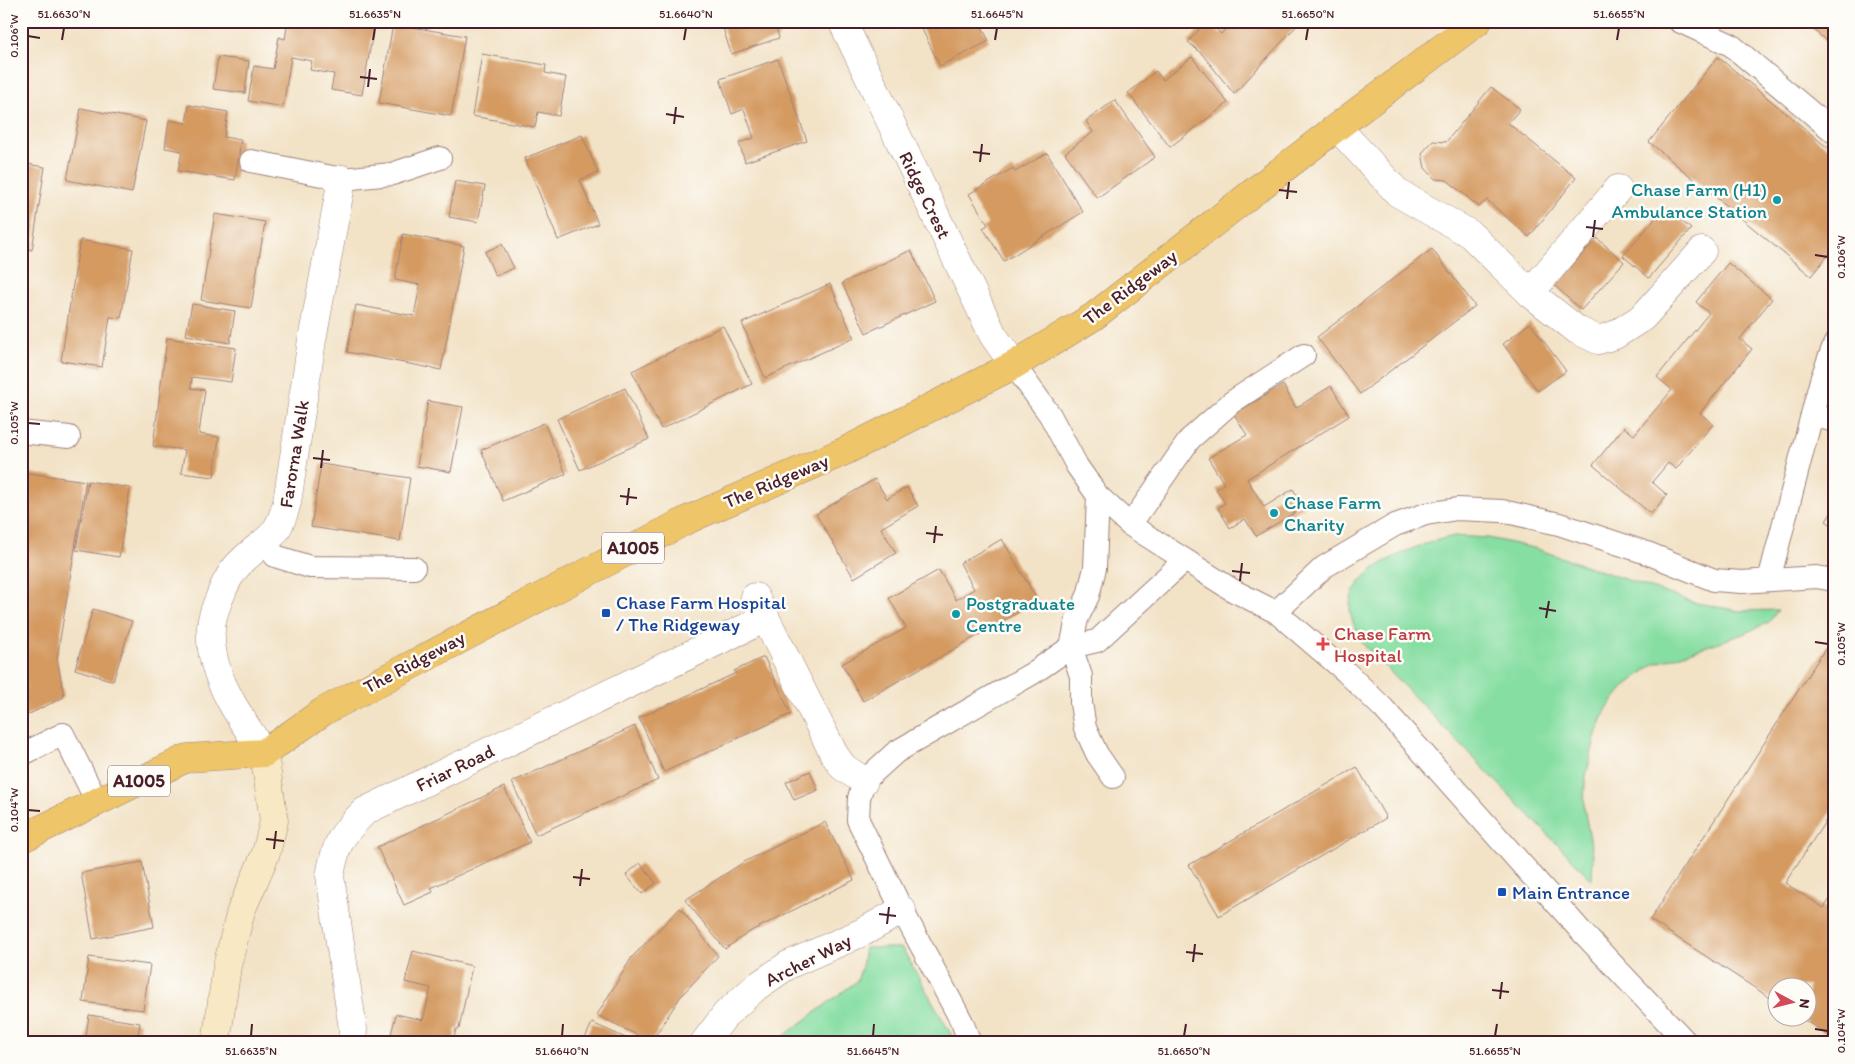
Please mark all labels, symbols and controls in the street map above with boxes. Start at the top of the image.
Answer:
text: 51.6630°N [37,7,91,21]
text: 51.6635°N [349,7,401,21]
text: 51.6640°N [659,7,713,21]
text: 51.6645°N [971,7,1023,21]
text: 51.6650°N [1282,7,1334,21]
text: 51.6655°N [1593,7,1645,21]
text: 0.106°W [7,14,21,58]
street label: Ridge Crest [894,148,956,242]
place label: Chase Farm (H1) Ambulance Station [1612,178,1767,223]
marker: Chase Farm (H1) Ambulance Station [1771,194,1783,206]
text: 0.106°W [1834,235,1848,279]
street label: The Ridgeway [1079,244,1182,330]
street label: Farorna Walk [274,398,314,510]
text: 0.105°W [7,401,21,445]
street label: The Ridgeway [720,449,832,513]
place label: Chase Farm Charity [1284,491,1381,536]
marker: Chase Farm Charity [1268,507,1280,519]
road number: A1005 [602,532,664,564]
place label: Chase Farm Hospital / The Ridgeway [616,591,787,636]
place label: Postgraduate Centre [966,592,1075,637]
marker: Chase Farm Hospital / The Ridgeway [600,607,612,619]
marker: Postgraduate Centre [950,608,962,620]
place label: Chase Farm Hospital [1334,622,1431,667]
text: 0.105°W [1834,622,1848,666]
street label: The Ridgeway [359,626,469,698]
marker: Chase Farm Hospital [1316,637,1330,651]
street label: Friar Road [412,739,499,797]
road number: A1005 [108,766,170,796]
text: 0.104°W [7,788,21,832]
place label: Main Entrance [1512,881,1630,904]
marker: Main Entrance [1496,886,1508,898]
street label: Archer Way [761,928,855,992]
north arrow [1768,976,1818,1026]
text: N [1795,998,1813,1009]
text: 0.104°W [1834,1009,1848,1053]
text: 51.6635°N [225,1044,277,1058]
text: 51.6640°N [535,1044,589,1058]
text: 51.6645°N [847,1044,899,1058]
text: 51.6650°N [1158,1044,1210,1058]
text: 51.6655°N [1469,1044,1521,1058]

